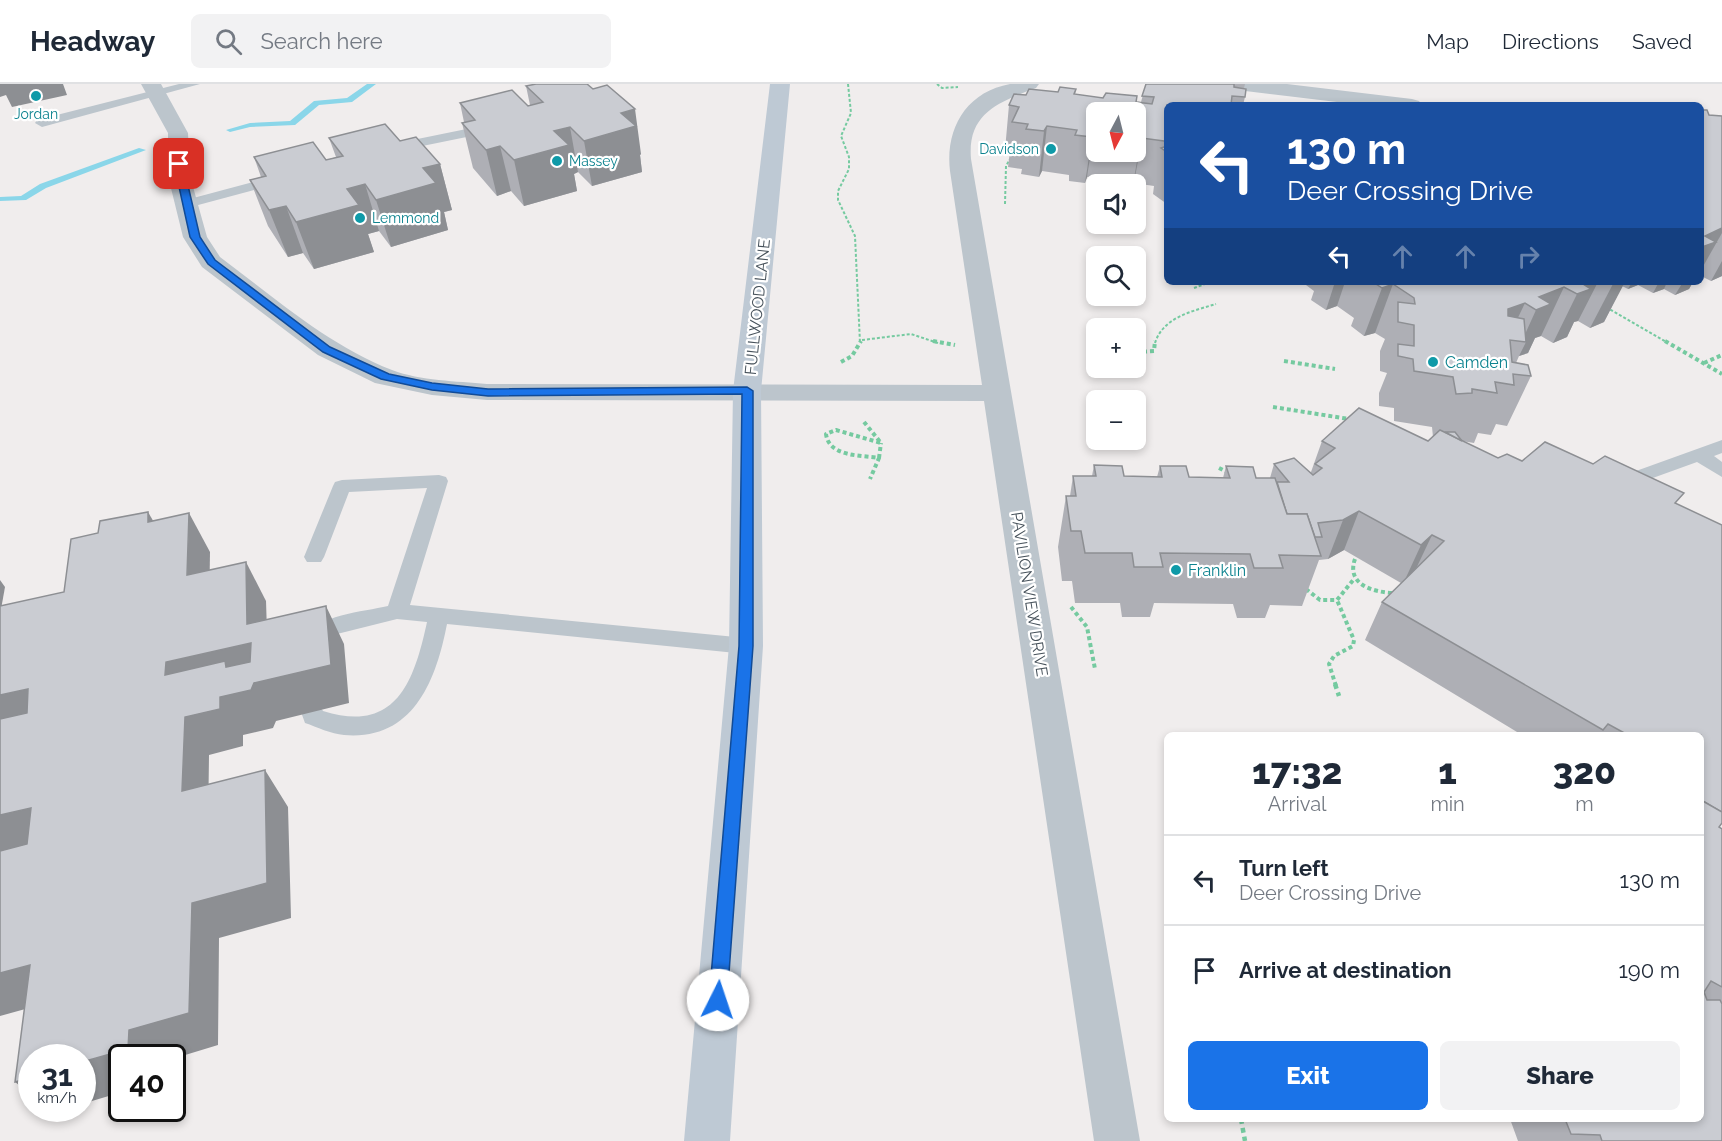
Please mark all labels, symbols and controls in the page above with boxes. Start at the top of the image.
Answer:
search box [191,14,611,68]
text: Headway [30,25,155,58]
icon: search [212,25,245,58]
text: Search here [260,28,383,54]
text: Map [1426,29,1469,54]
text: Directions [1502,29,1599,54]
text: Saved [1632,29,1692,54]
marker: Jordan [29,89,43,103]
north arrow [1086,102,1146,162]
map controls [1086,102,1146,450]
place label: Jordan [14,106,58,122]
text: 130 m [1287,125,1406,174]
icon: left [1188,126,1266,204]
pin [153,138,204,189]
place label: Davidson [979,141,1039,157]
marker: Davidson [1044,142,1058,156]
icon: arrive [162,147,195,180]
place label: Massey [569,153,618,169]
marker: Massey [550,154,564,168]
button: sound [1086,174,1146,234]
text: Deer Crossing Drive [1287,175,1533,206]
place label: Lemmond [372,210,439,226]
marker: Lemmond [353,211,367,225]
street label: FULLWOOD LANE [741,238,774,376]
icon: left [1323,240,1356,273]
icon: ahead [1386,240,1419,273]
icon: ahead [1449,240,1482,273]
icon: right [1512,240,1545,273]
button: search [1086,246,1146,306]
button: + [1086,318,1146,378]
place label: Camden [1445,353,1508,372]
marker: Camden [1426,355,1440,369]
button: − [1086,390,1146,450]
street label: PAVILION VIEW DRIVE [1007,510,1052,678]
place label: Franklin [1188,561,1246,580]
marker: Franklin [1169,563,1183,577]
text: 17:32 [1252,750,1343,792]
text: 1 [1438,750,1457,792]
text: 320 [1553,750,1616,792]
text: Arrival [1268,792,1327,816]
text: min [1430,792,1465,816]
text: m [1575,792,1594,816]
text: Turn left [1239,855,1329,881]
icon: left [1188,864,1221,897]
text: 130 m [1620,867,1680,893]
text: Deer Crossing Drive [1239,881,1421,905]
icon: arrive [1188,954,1221,987]
text: Arrive at destination [1239,957,1452,983]
text: 190 m [1618,957,1680,983]
position arrow [686,968,750,1032]
button: Exit [1188,1041,1428,1110]
button: Share [1440,1041,1680,1110]
speed limit sign: 40 [108,1044,186,1122]
text: 31 [41,1058,73,1093]
text: km/h [37,1089,77,1107]

